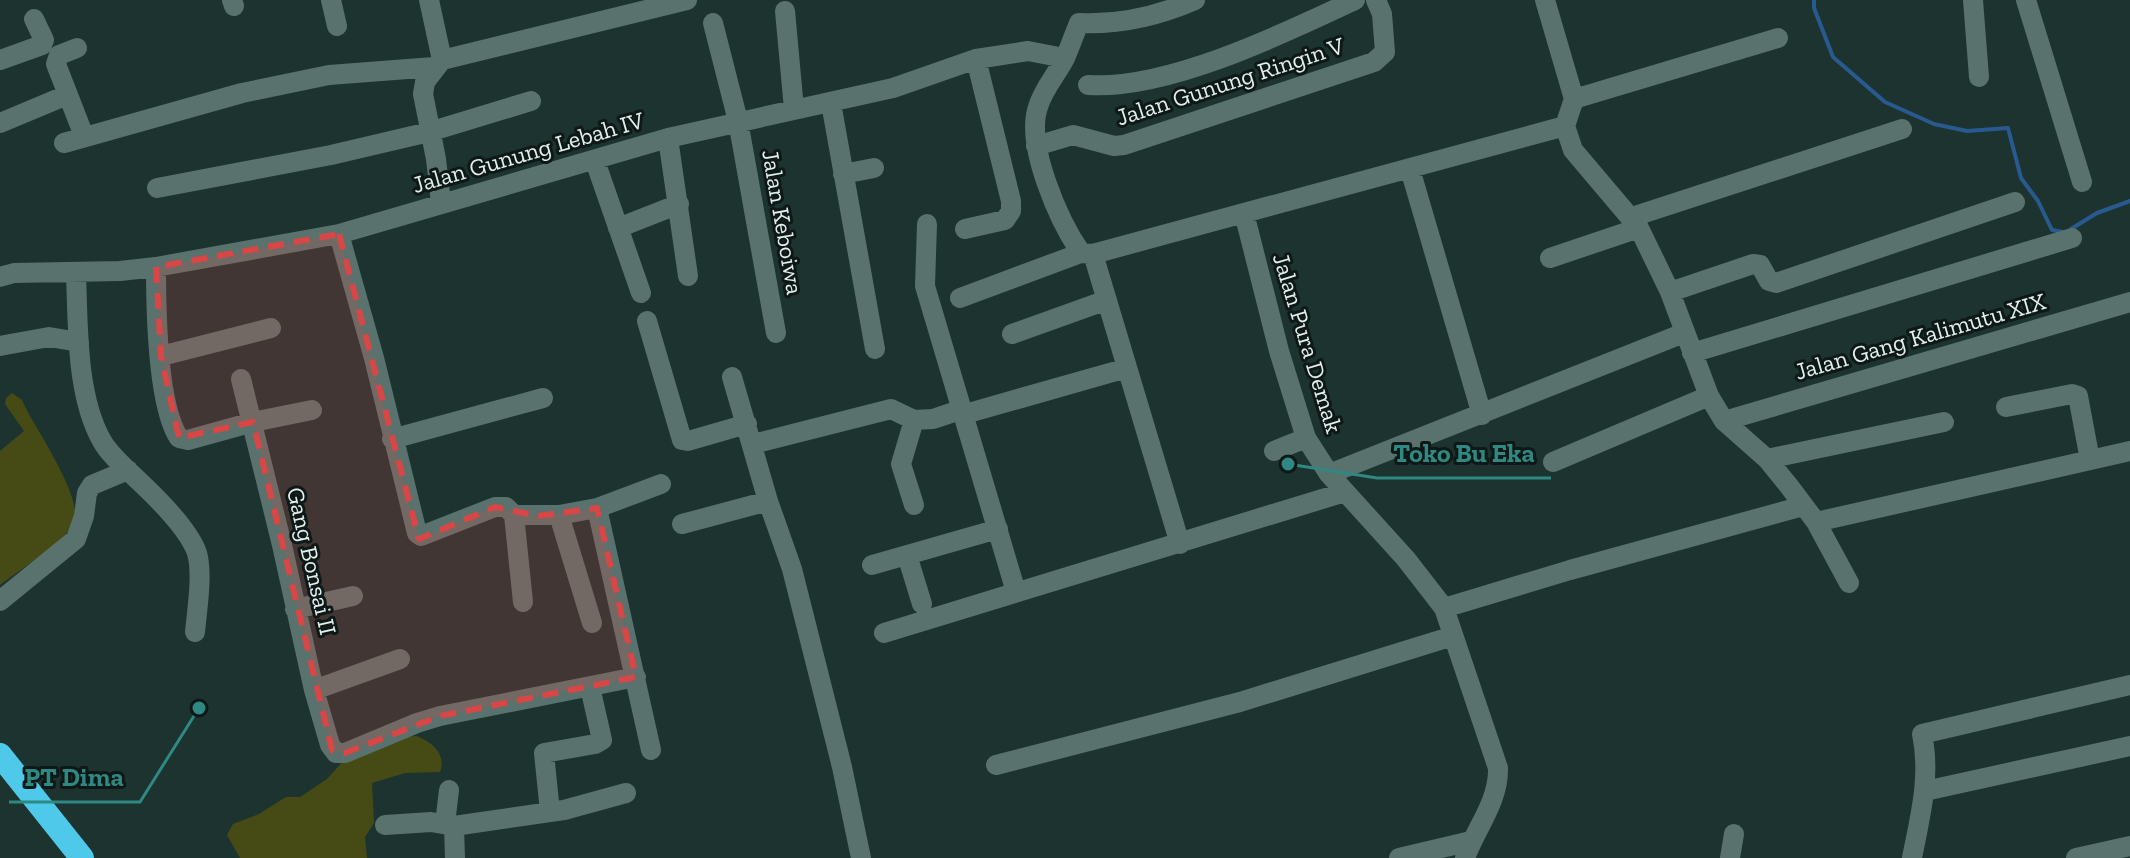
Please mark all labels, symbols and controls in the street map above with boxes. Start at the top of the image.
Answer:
street label: Jalan Gunung Ringin V [1112,30,1348,132]
street label: Jalan Gunung Lebah IV [409,105,647,199]
street label: Jalan Keboiwa [756,147,810,297]
street label: Jalan Pura Demak [1267,250,1349,437]
street label: Jalan Gang Kalimutu XIX [1791,286,2049,386]
callout: Toko Bu Eka [1377,428,1551,478]
text: Toko Bu Eka [1393,437,1535,469]
street label: Gang Bonsai II [281,484,343,638]
callout: PT Dima [9,752,140,802]
text: PT Dima [24,761,124,793]

